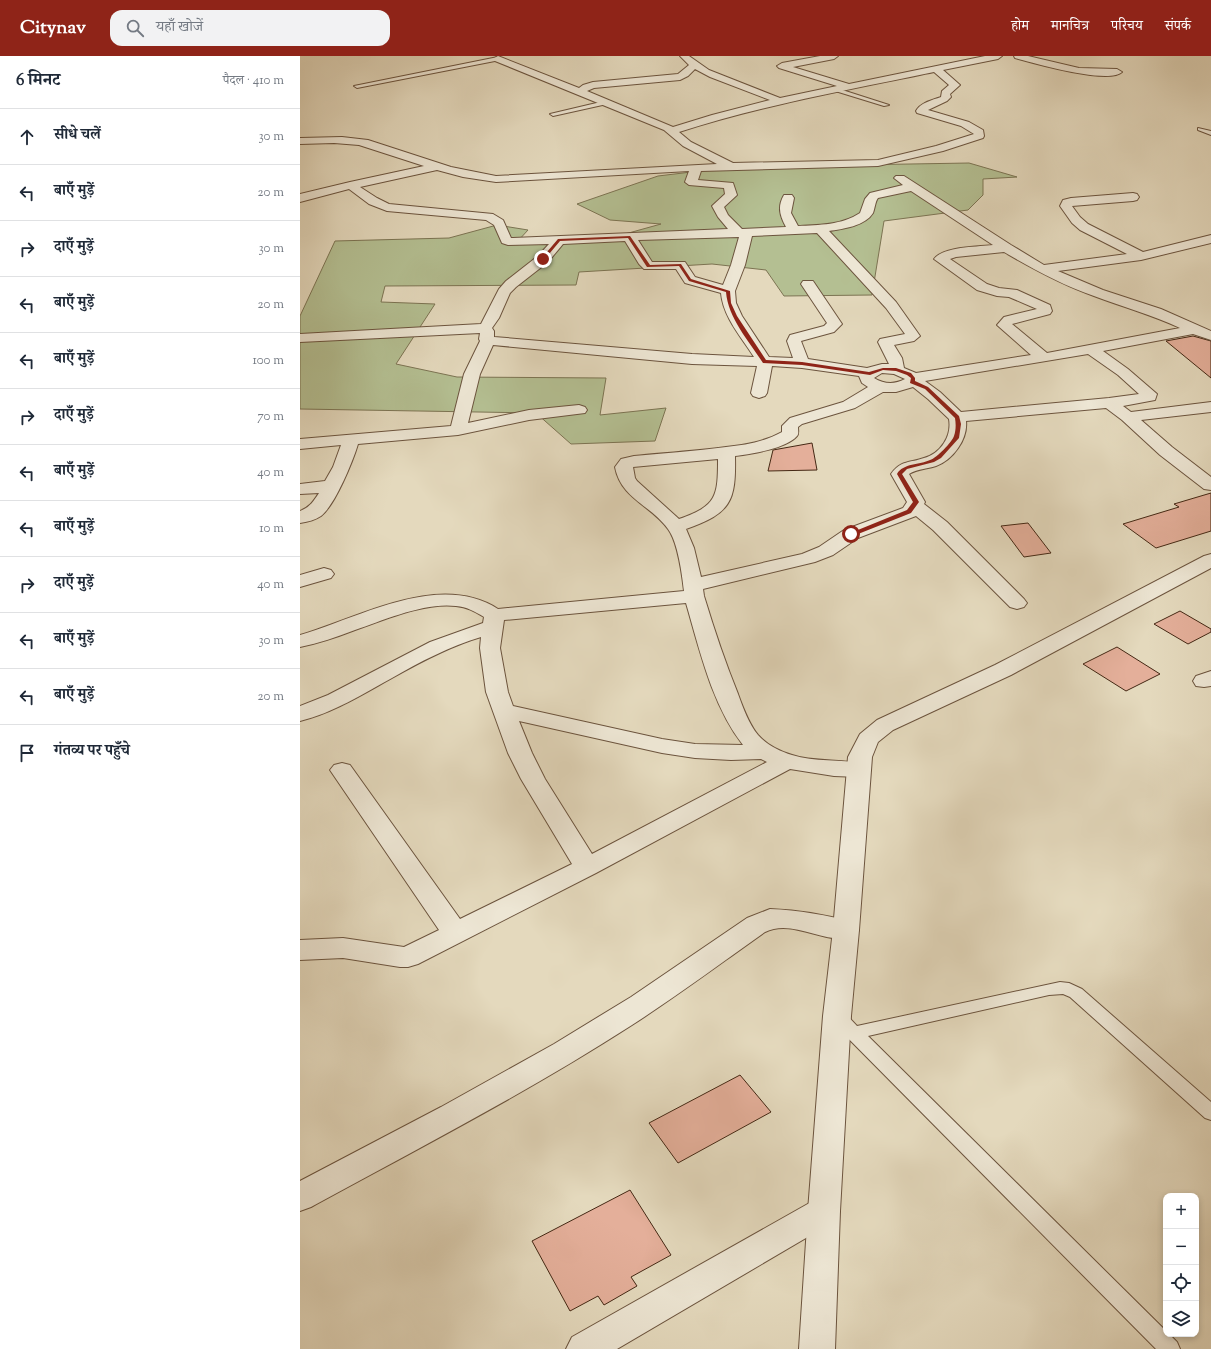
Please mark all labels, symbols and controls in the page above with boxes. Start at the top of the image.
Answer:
search box [110,10,390,46]
text: Citynav [20,15,86,42]
icon: search [124,17,146,39]
text: यहाँ खोजें [156,17,203,38]
text: होम [1011,17,1029,37]
text: मानचित्र [1051,17,1089,37]
text: परिचय [1111,17,1143,37]
text: संपर्क [1165,17,1191,37]
text: 6 मिनट [16,69,60,93]
text: पैदल · 410 m [223,72,284,90]
text: सीधे चलें [54,125,101,146]
icon: ahead [16,126,38,148]
text: 30 m [258,128,284,146]
text: बाएँ मुड़ें [54,181,94,202]
icon: left [16,182,38,204]
text: 20 m [258,184,284,202]
text: दाएँ मुड़ें [54,237,94,258]
icon: right [16,238,38,260]
text: 30 m [258,240,284,258]
route end [534,250,552,268]
text: बाएँ मुड़ें [54,293,94,314]
icon: left [16,294,38,316]
text: 20 m [258,296,284,314]
text: बाएँ मुड़ें [54,349,94,370]
icon: left [16,350,38,372]
text: 100 m [252,352,284,370]
text: दाएँ मुड़ें [54,405,94,426]
icon: right [16,406,38,428]
text: 70 m [257,408,284,426]
text: बाएँ मुड़ें [54,461,94,482]
icon: left [16,462,38,484]
text: 40 m [257,464,284,482]
text: बाएँ मुड़ें [54,517,94,538]
icon: left [16,518,38,540]
text: 10 m [259,520,284,538]
route start [842,525,860,543]
text: दाएँ मुड़ें [54,573,94,594]
icon: right [16,574,38,596]
text: 40 m [257,576,284,594]
text: बाएँ मुड़ें [54,629,94,650]
icon: left [16,630,38,652]
text: 30 m [258,632,284,650]
text: बाएँ मुड़ें [54,685,94,706]
icon: left [16,686,38,708]
text: 20 m [258,688,284,706]
text: गंतव्य पर पहुँचे [54,741,130,762]
icon: arrive [16,742,38,764]
map controls [1163,1193,1199,1337]
button: + [1163,1193,1199,1229]
button: − [1163,1229,1199,1265]
button: locate [1163,1265,1199,1301]
button: layers [1163,1301,1199,1337]

